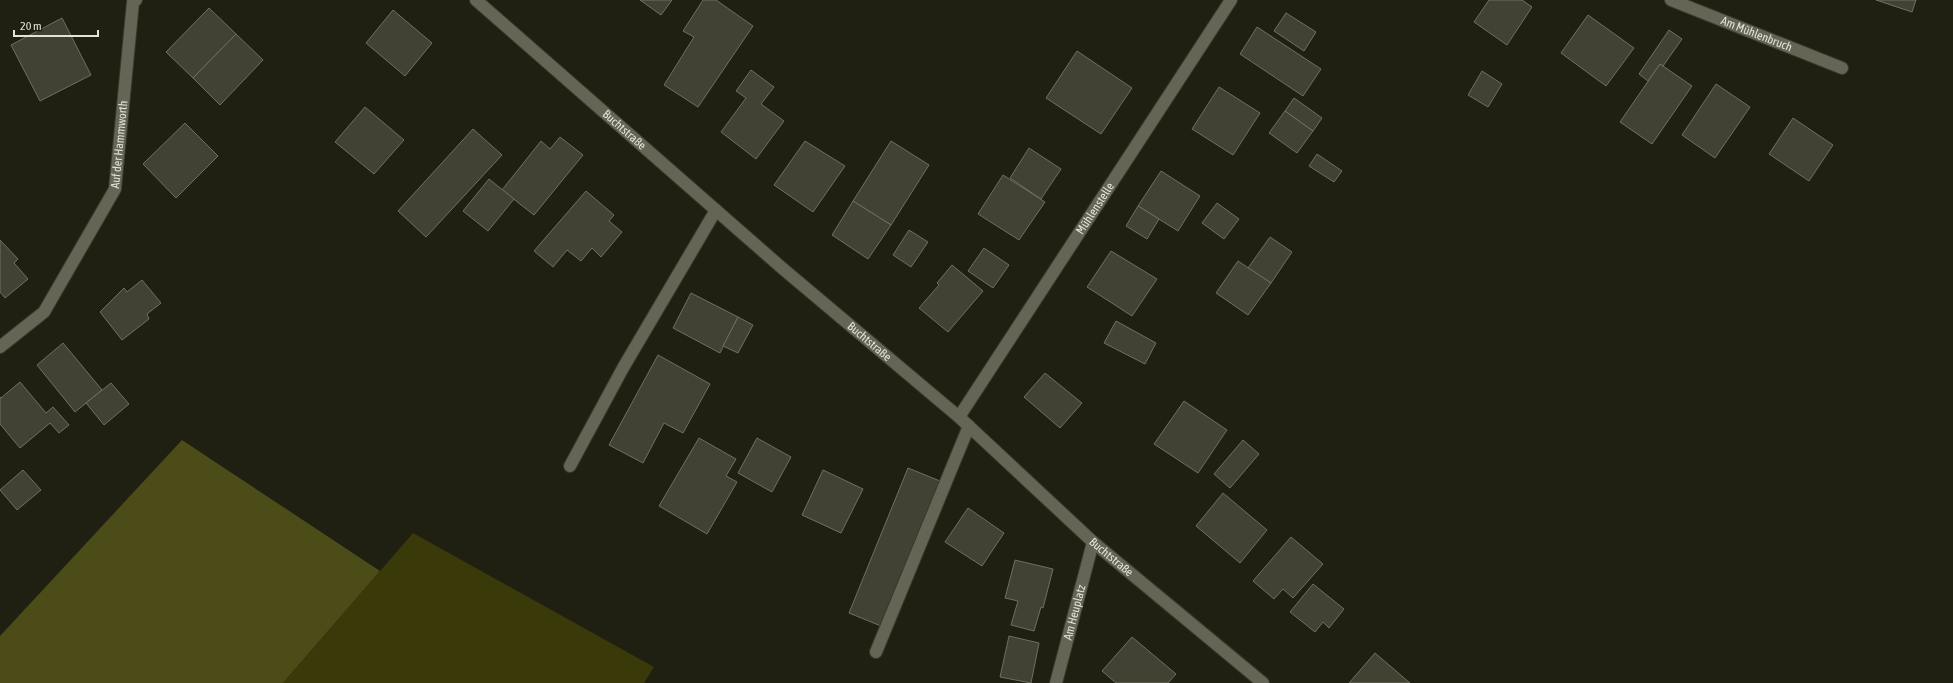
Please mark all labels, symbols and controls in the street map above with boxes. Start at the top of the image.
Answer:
scale bar [14,12,98,38]
street label: Am Mühlenbruch [1719,14,1794,54]
text: 20 m [20,19,42,33]
street label: Auf der Hammworth [108,100,130,189]
street label: Buchtstraße [600,107,649,153]
street label: Mühlenstelle [1073,180,1117,237]
street label: Buchtstraße [845,319,894,364]
street label: Buchtstraße [1086,535,1136,579]
street label: Am Heuplatz [1061,583,1089,642]

